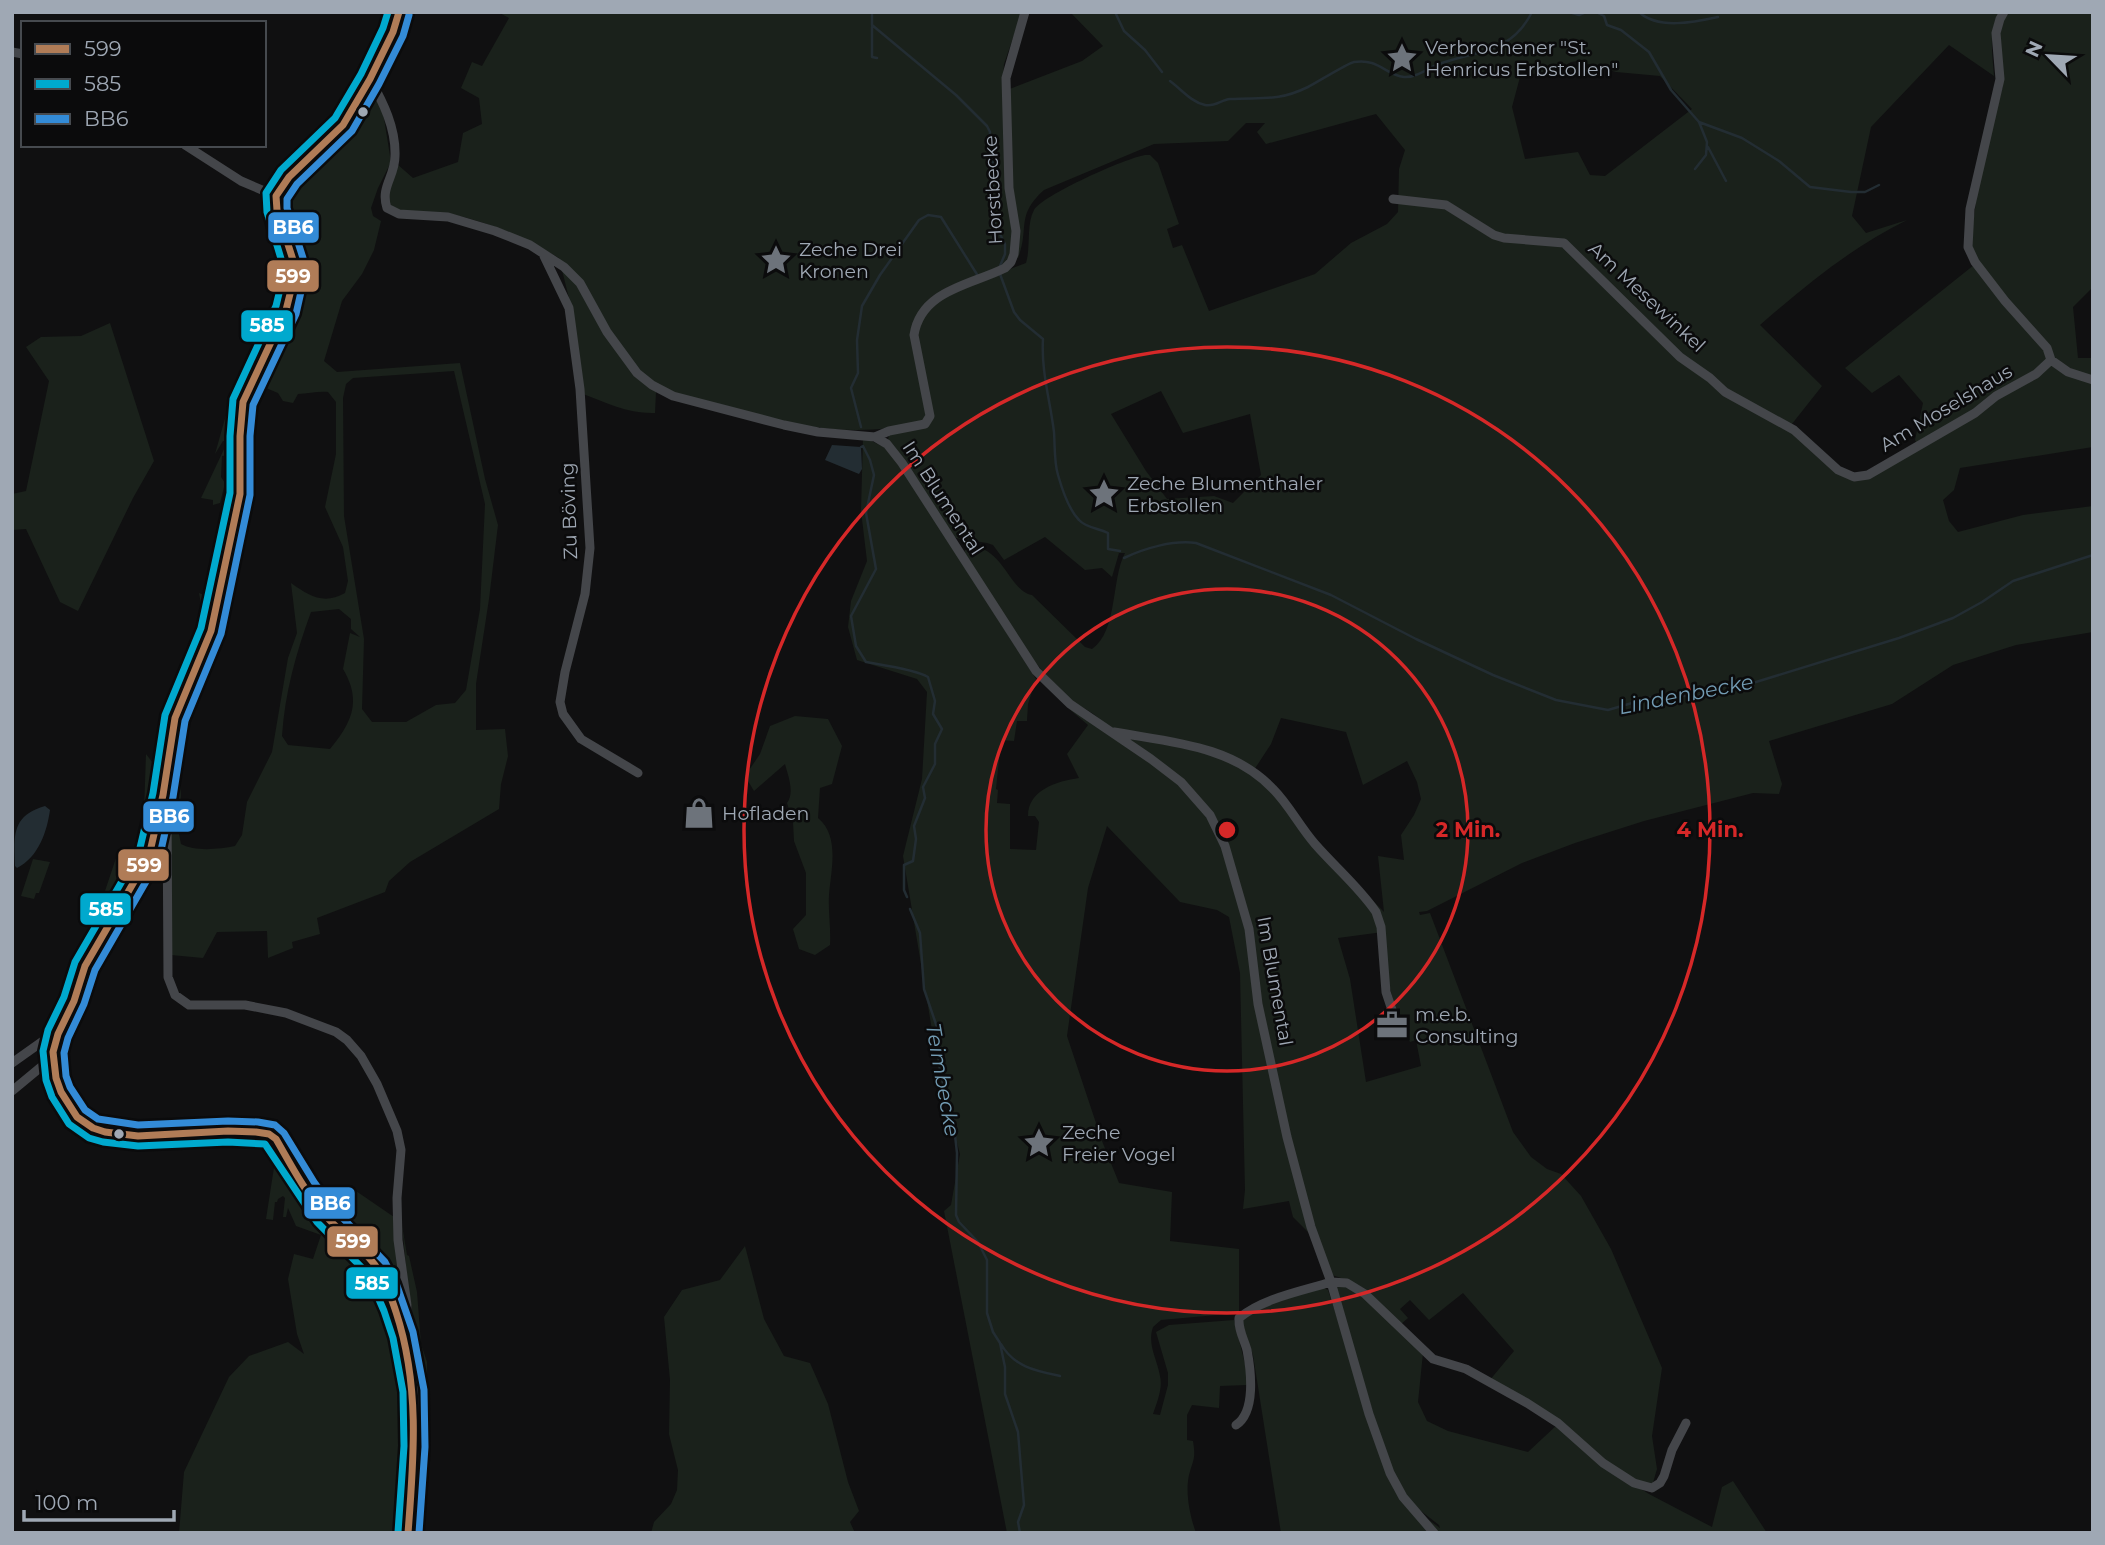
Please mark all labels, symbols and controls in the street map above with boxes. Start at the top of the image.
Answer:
legend [21,21,266,147]
north arrow [2014,21,2084,91]
text: 599 [84,36,121,61]
place label: Verbrochener "St. Henricus Erbstollen" [1425,36,1618,81]
text: N [2020,37,2048,61]
place icon: Verbrochener "St. Henricus Erbstollen" [1385,41,1419,75]
text: 585 [84,71,121,96]
unlabelled marker [356,105,370,119]
text: BB6 [84,106,129,131]
street label: Horstbecke [979,135,1007,245]
line badge: BB6 [267,211,320,244]
text: BB6 [272,216,314,239]
street label: Am Mesewinkel [1584,237,1710,357]
place label: Zeche Drei Kronen [799,238,902,283]
place icon: Zeche Drei Kronen [759,243,793,277]
line badge: 599 [266,259,320,293]
text: 599 [275,265,311,288]
line badge: 585 [240,309,294,343]
text: 585 [249,314,285,337]
street label: Am Moselshaus [1876,360,2016,456]
street label: Im Blumental [898,437,988,559]
street label: Zu Böving [556,462,582,560]
place label: Zeche Blumenthaler Erbstollen [1127,472,1323,517]
place icon: Zeche Blumenthaler Erbstollen [1087,477,1121,511]
water label: Lindenbecke [1617,669,1755,719]
shop icon: Hofladen [682,796,716,830]
line badge: BB6 [142,800,195,833]
place label: Hofladen [722,802,809,825]
text: BB6 [148,805,190,828]
text: 2 Min. [1436,817,1500,842]
text: 4 Min. [1677,817,1743,842]
centre of rings [1215,818,1239,842]
line badge: 599 [117,848,170,882]
text: 599 [126,854,162,877]
line badge: 585 [79,892,132,926]
text: 585 [88,898,124,921]
street label: Im Blumental [1252,914,1298,1048]
place label: m.e.b. Consulting [1415,1003,1518,1048]
office icon: m.e.b. Consulting [1375,1008,1409,1042]
water label: Teimbecke [921,1021,965,1139]
place label: Zeche Freier Vogel [1062,1121,1176,1166]
place icon: Zeche Freier Vogel [1022,1126,1056,1160]
unlabelled marker [112,1127,126,1141]
line badge: BB6 [303,1186,356,1220]
text: BB6 [309,1192,351,1215]
line badge: 599 [326,1225,379,1258]
text: 599 [335,1230,371,1253]
line badge: 585 [345,1266,399,1300]
text: 585 [354,1272,390,1295]
scale bar [24,1478,175,1522]
text: 100 m [35,1490,98,1515]

